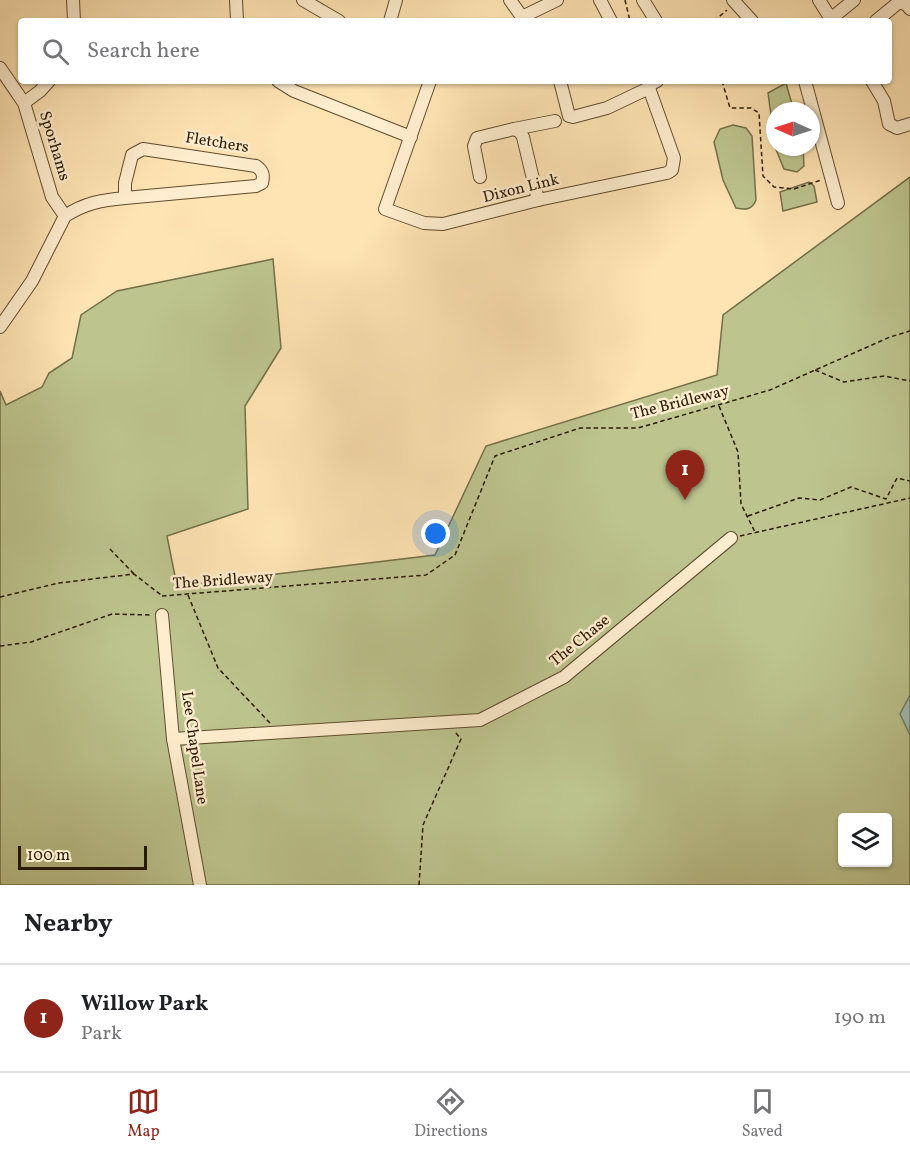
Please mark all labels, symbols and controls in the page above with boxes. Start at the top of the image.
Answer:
search box [18,18,892,84]
icon: search [39,35,72,68]
text: Search here [87,36,200,67]
north arrow [766,102,820,156]
street label: Sporhams [33,108,75,184]
street label: Fletchers [184,127,251,159]
street label: Dixon Link [481,169,562,209]
street label: The Bridleway [629,380,732,426]
pin: 1 [666,450,704,500]
your location [421,519,450,548]
street label: The Bridleway [172,566,274,595]
street label: The Chase [545,610,615,672]
street label: Lee Chapel Lane [175,690,213,806]
map controls [838,813,892,867]
button: layers [838,813,892,867]
scale bar [18,843,147,870]
text: 100 m [27,845,70,867]
text: Nearby [24,906,113,942]
text: Willow Park [81,989,208,1020]
text: 1 [39,1004,48,1032]
text: 190 m [834,1004,886,1032]
text: Park [81,1020,122,1048]
tab: Map [127,1085,160,1143]
tab: Directions [414,1085,488,1143]
tab: Saved [742,1085,783,1143]

